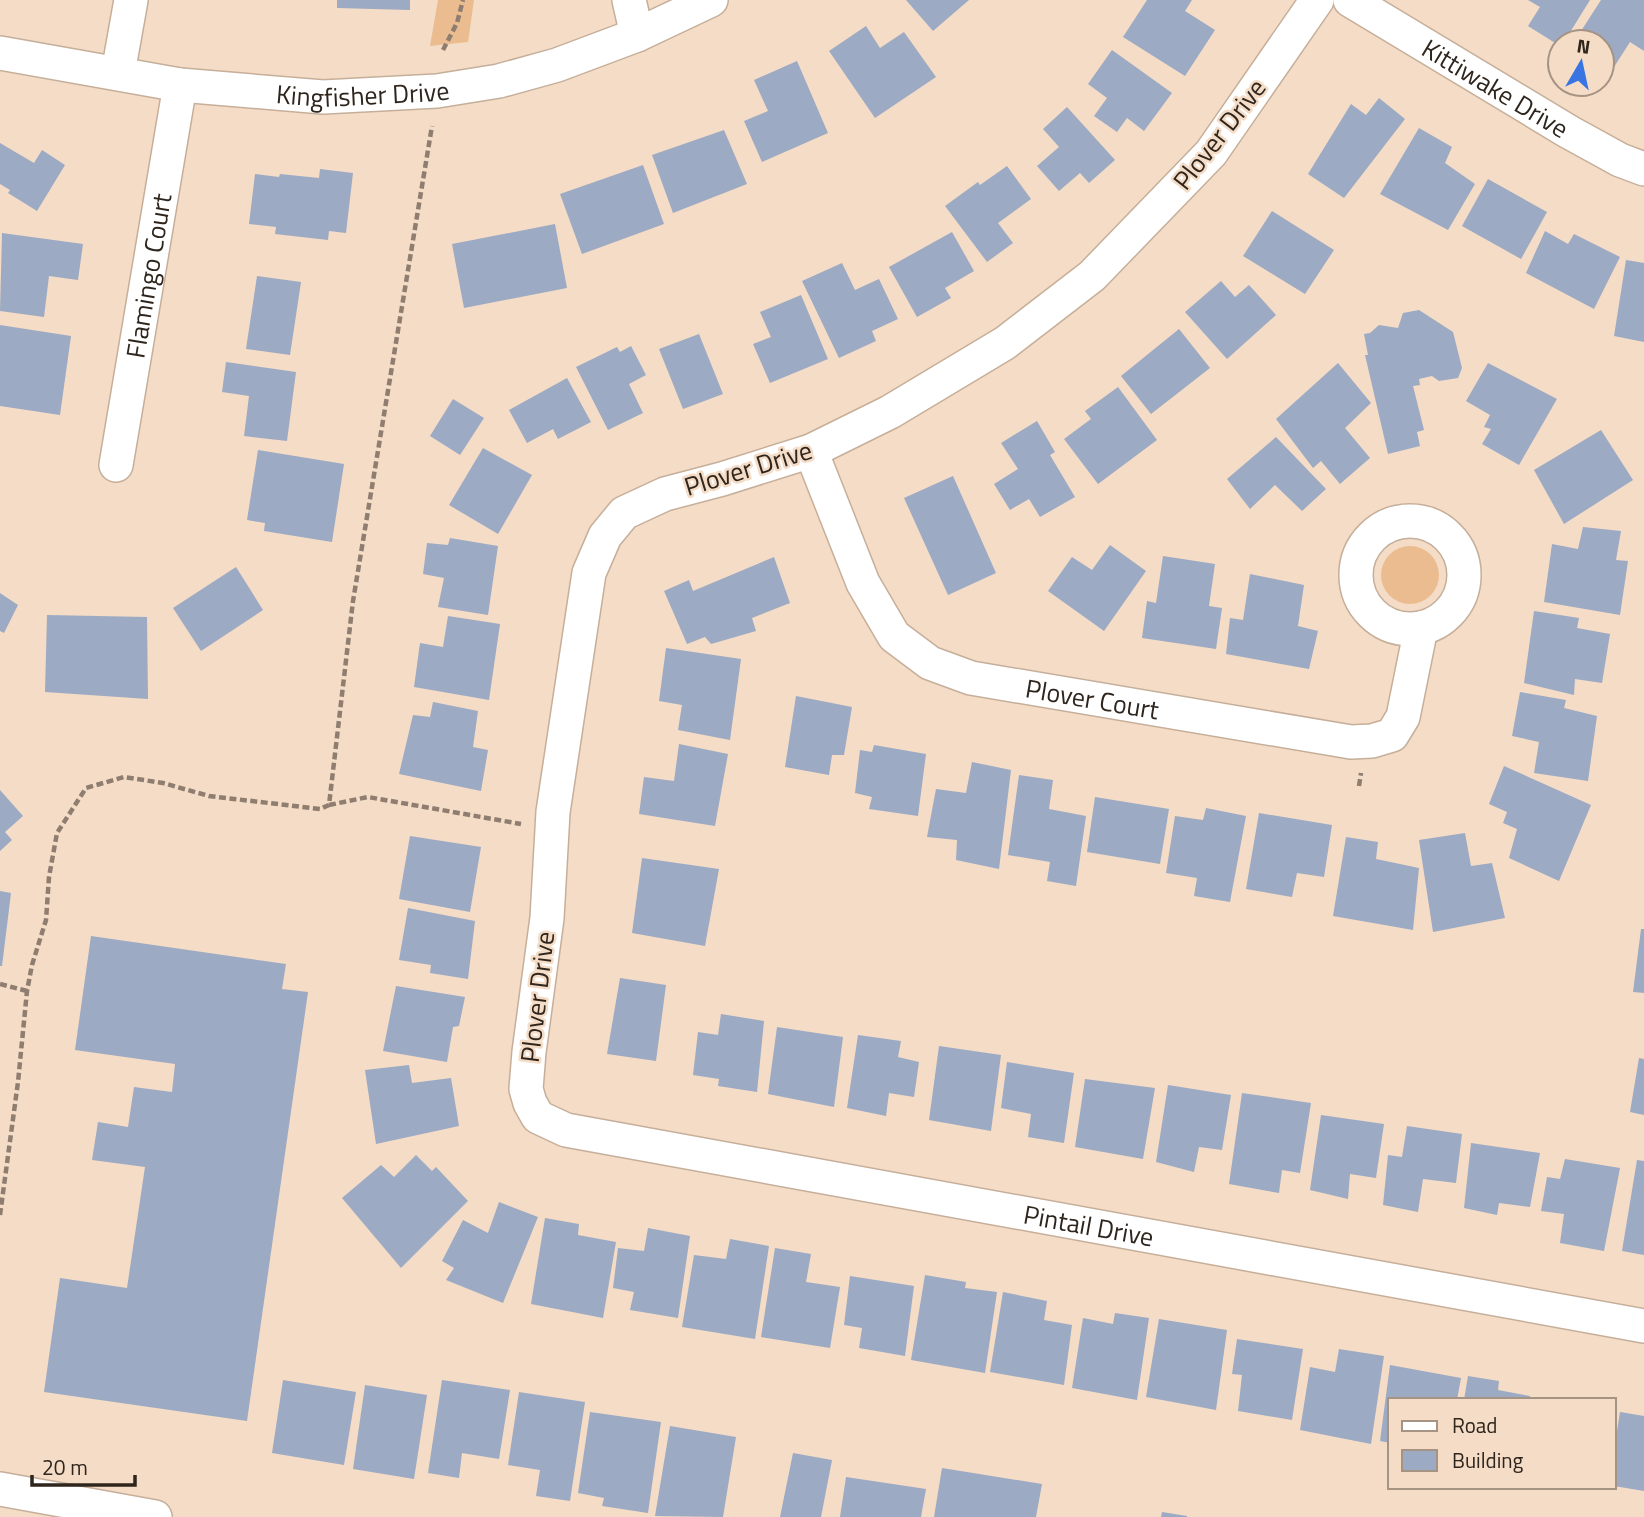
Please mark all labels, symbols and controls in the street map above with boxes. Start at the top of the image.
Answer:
street label: Kittiwake Drive [1415,28,1576,147]
north arrow [1546,28,1616,98]
text: N [1575,30,1593,61]
street label: Kingfisher Drive [275,70,452,117]
street label: Plover Drive [1163,70,1275,198]
street label: Flamingo Court [115,190,181,361]
street label: Plover Drive [679,430,817,506]
street label: Plover Court [1023,668,1162,729]
street label: Plover Drive [510,929,564,1065]
street label: Pintail Drive [1021,1194,1157,1256]
legend [1388,1398,1616,1489]
text: Road [1452,1409,1497,1441]
scale bar [32,1444,135,1488]
text: Building [1452,1444,1524,1476]
text: 20 m [42,1451,88,1483]

